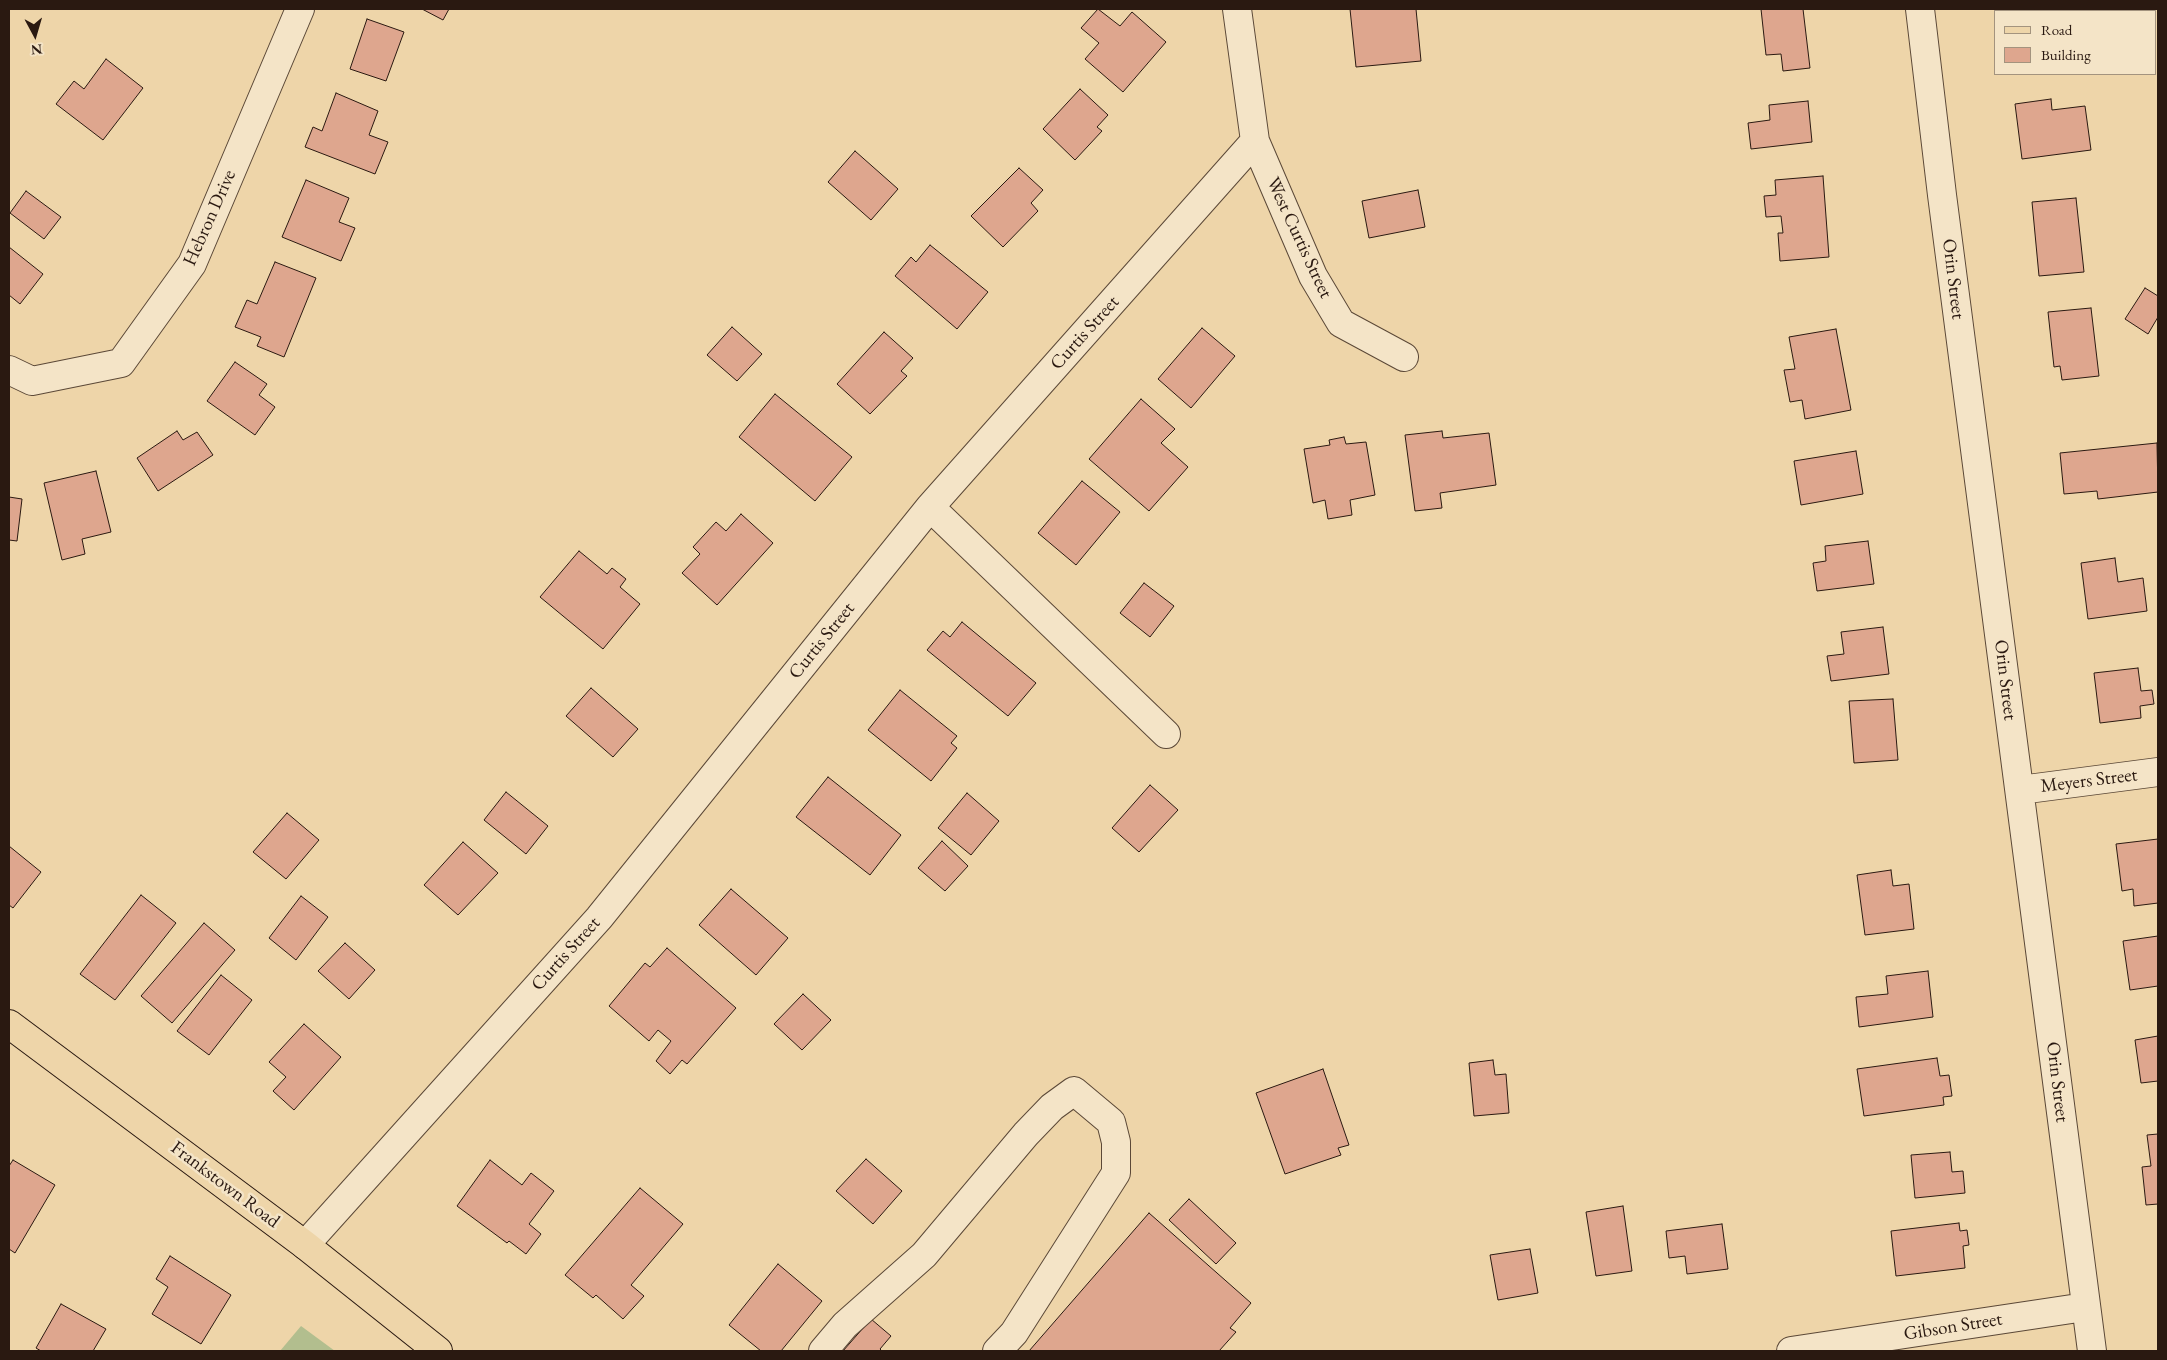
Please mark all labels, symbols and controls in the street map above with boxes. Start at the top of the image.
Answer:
north arrow [10,10,60,60]
legend [1994,10,2157,75]
text: Road [2041,20,2072,39]
text: N [30,40,43,59]
text: Building [2041,45,2091,64]
street label: Hebron Drive [179,166,241,270]
street label: West Curtis Street [1261,174,1337,302]
street label: Orin Street [1937,237,1969,321]
street label: Curtis Street [1046,291,1124,375]
street label: Curtis Street [784,598,860,684]
street label: Orin Street [1989,638,2021,722]
street label: Meyers Street [2039,764,2139,798]
street label: Curtis Street [527,912,605,996]
street label: Orin Street [2041,1040,2073,1124]
street label: Frankstown Road [166,1137,284,1233]
street label: Gibson Street [1902,1308,2004,1346]

